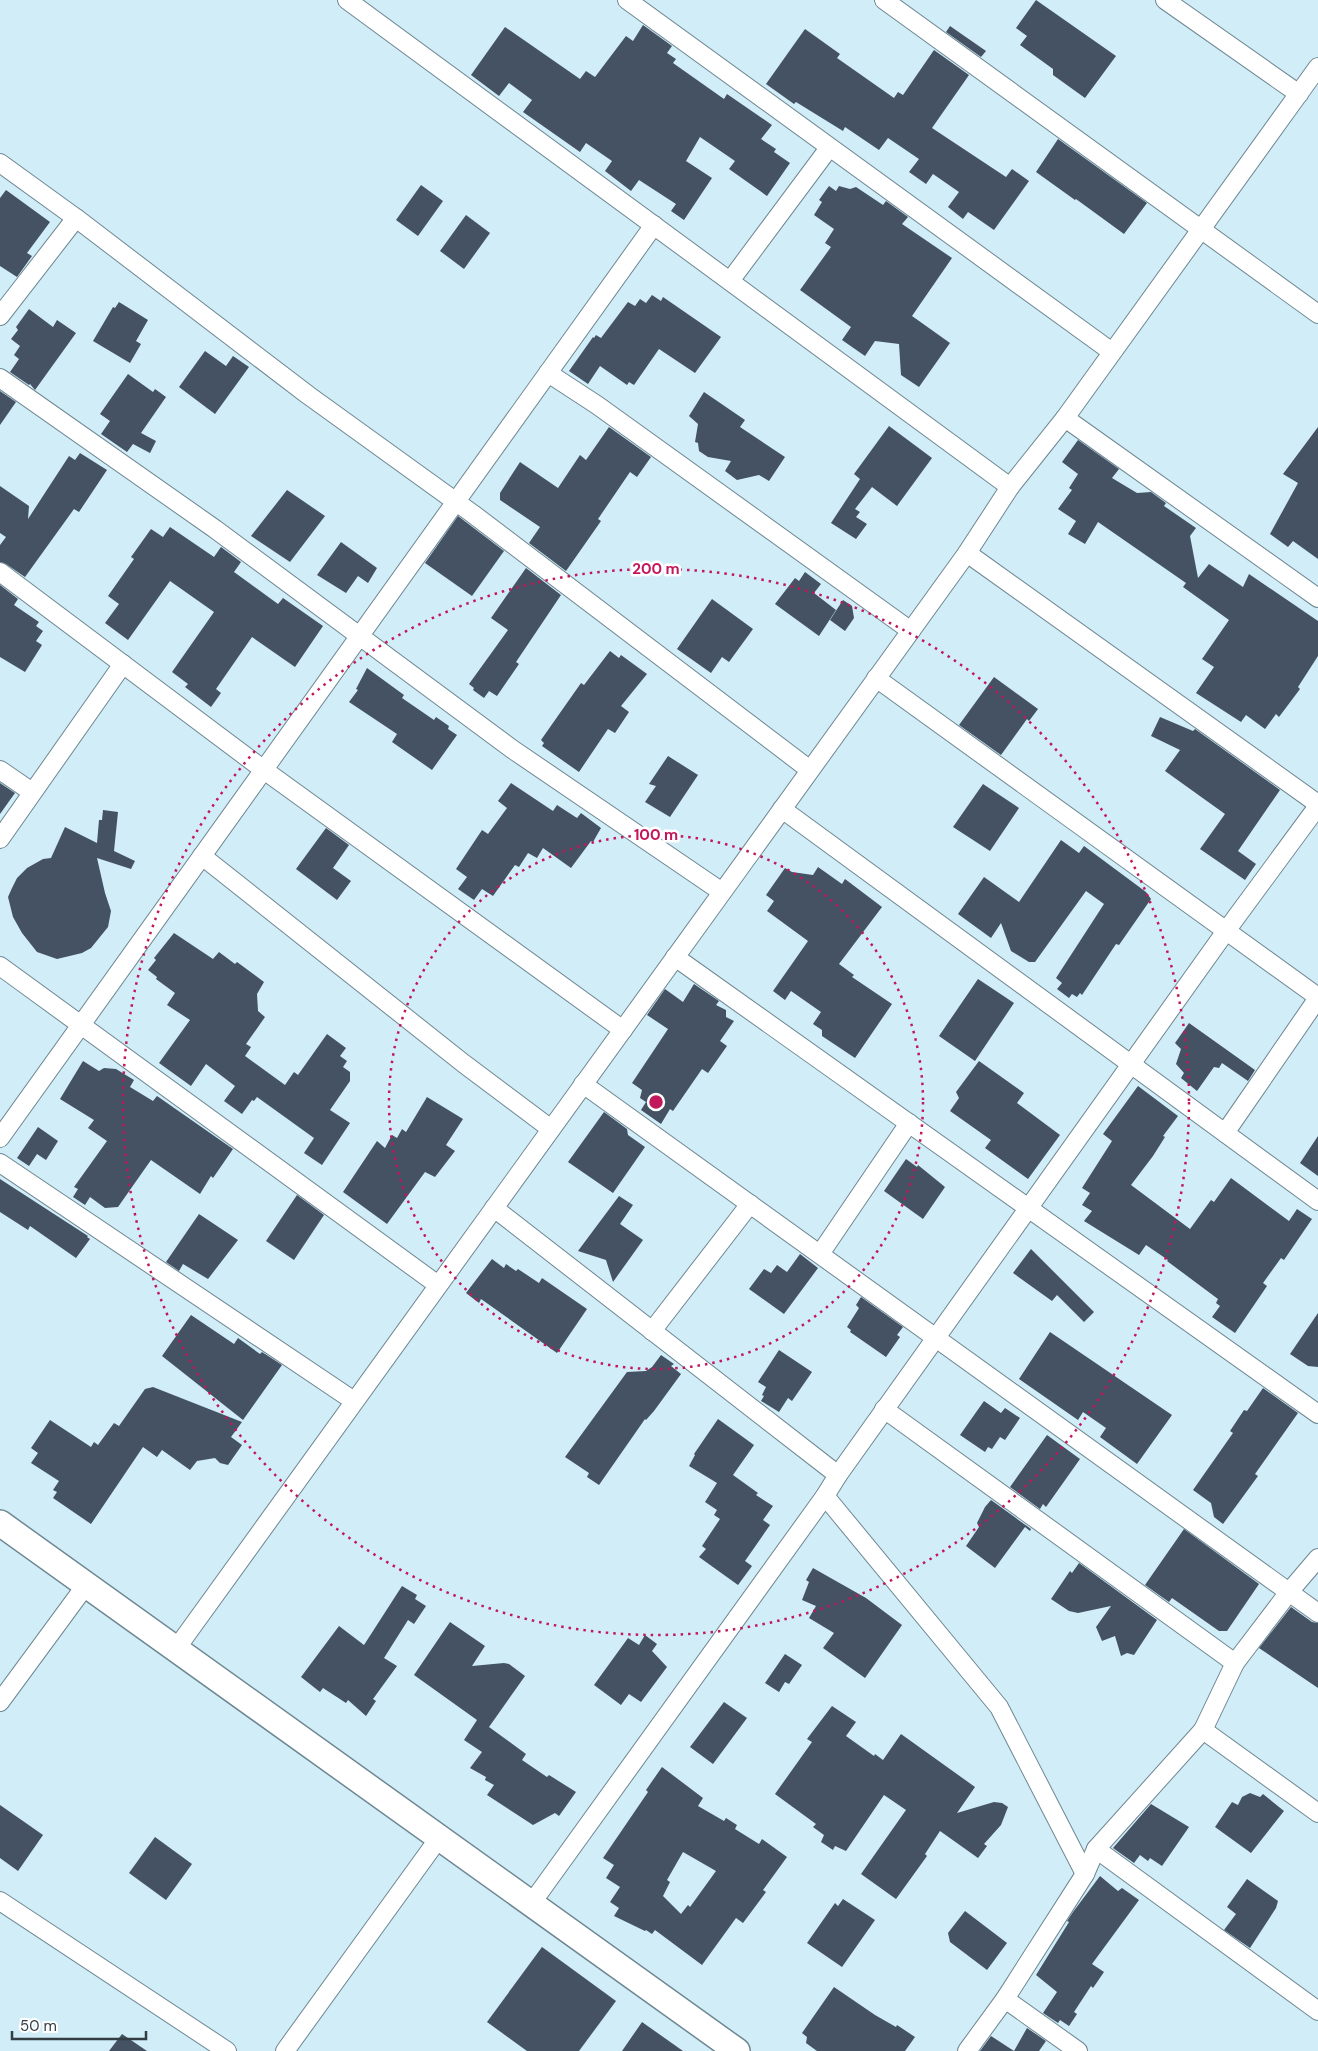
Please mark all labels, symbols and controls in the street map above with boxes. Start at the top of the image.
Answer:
text: 200 m [632,559,680,579]
text: 100 m [634,825,678,845]
centre of rings [647,1093,665,1111]
scale bar [12,2008,146,2040]
text: 50 m [20,2016,57,2036]

